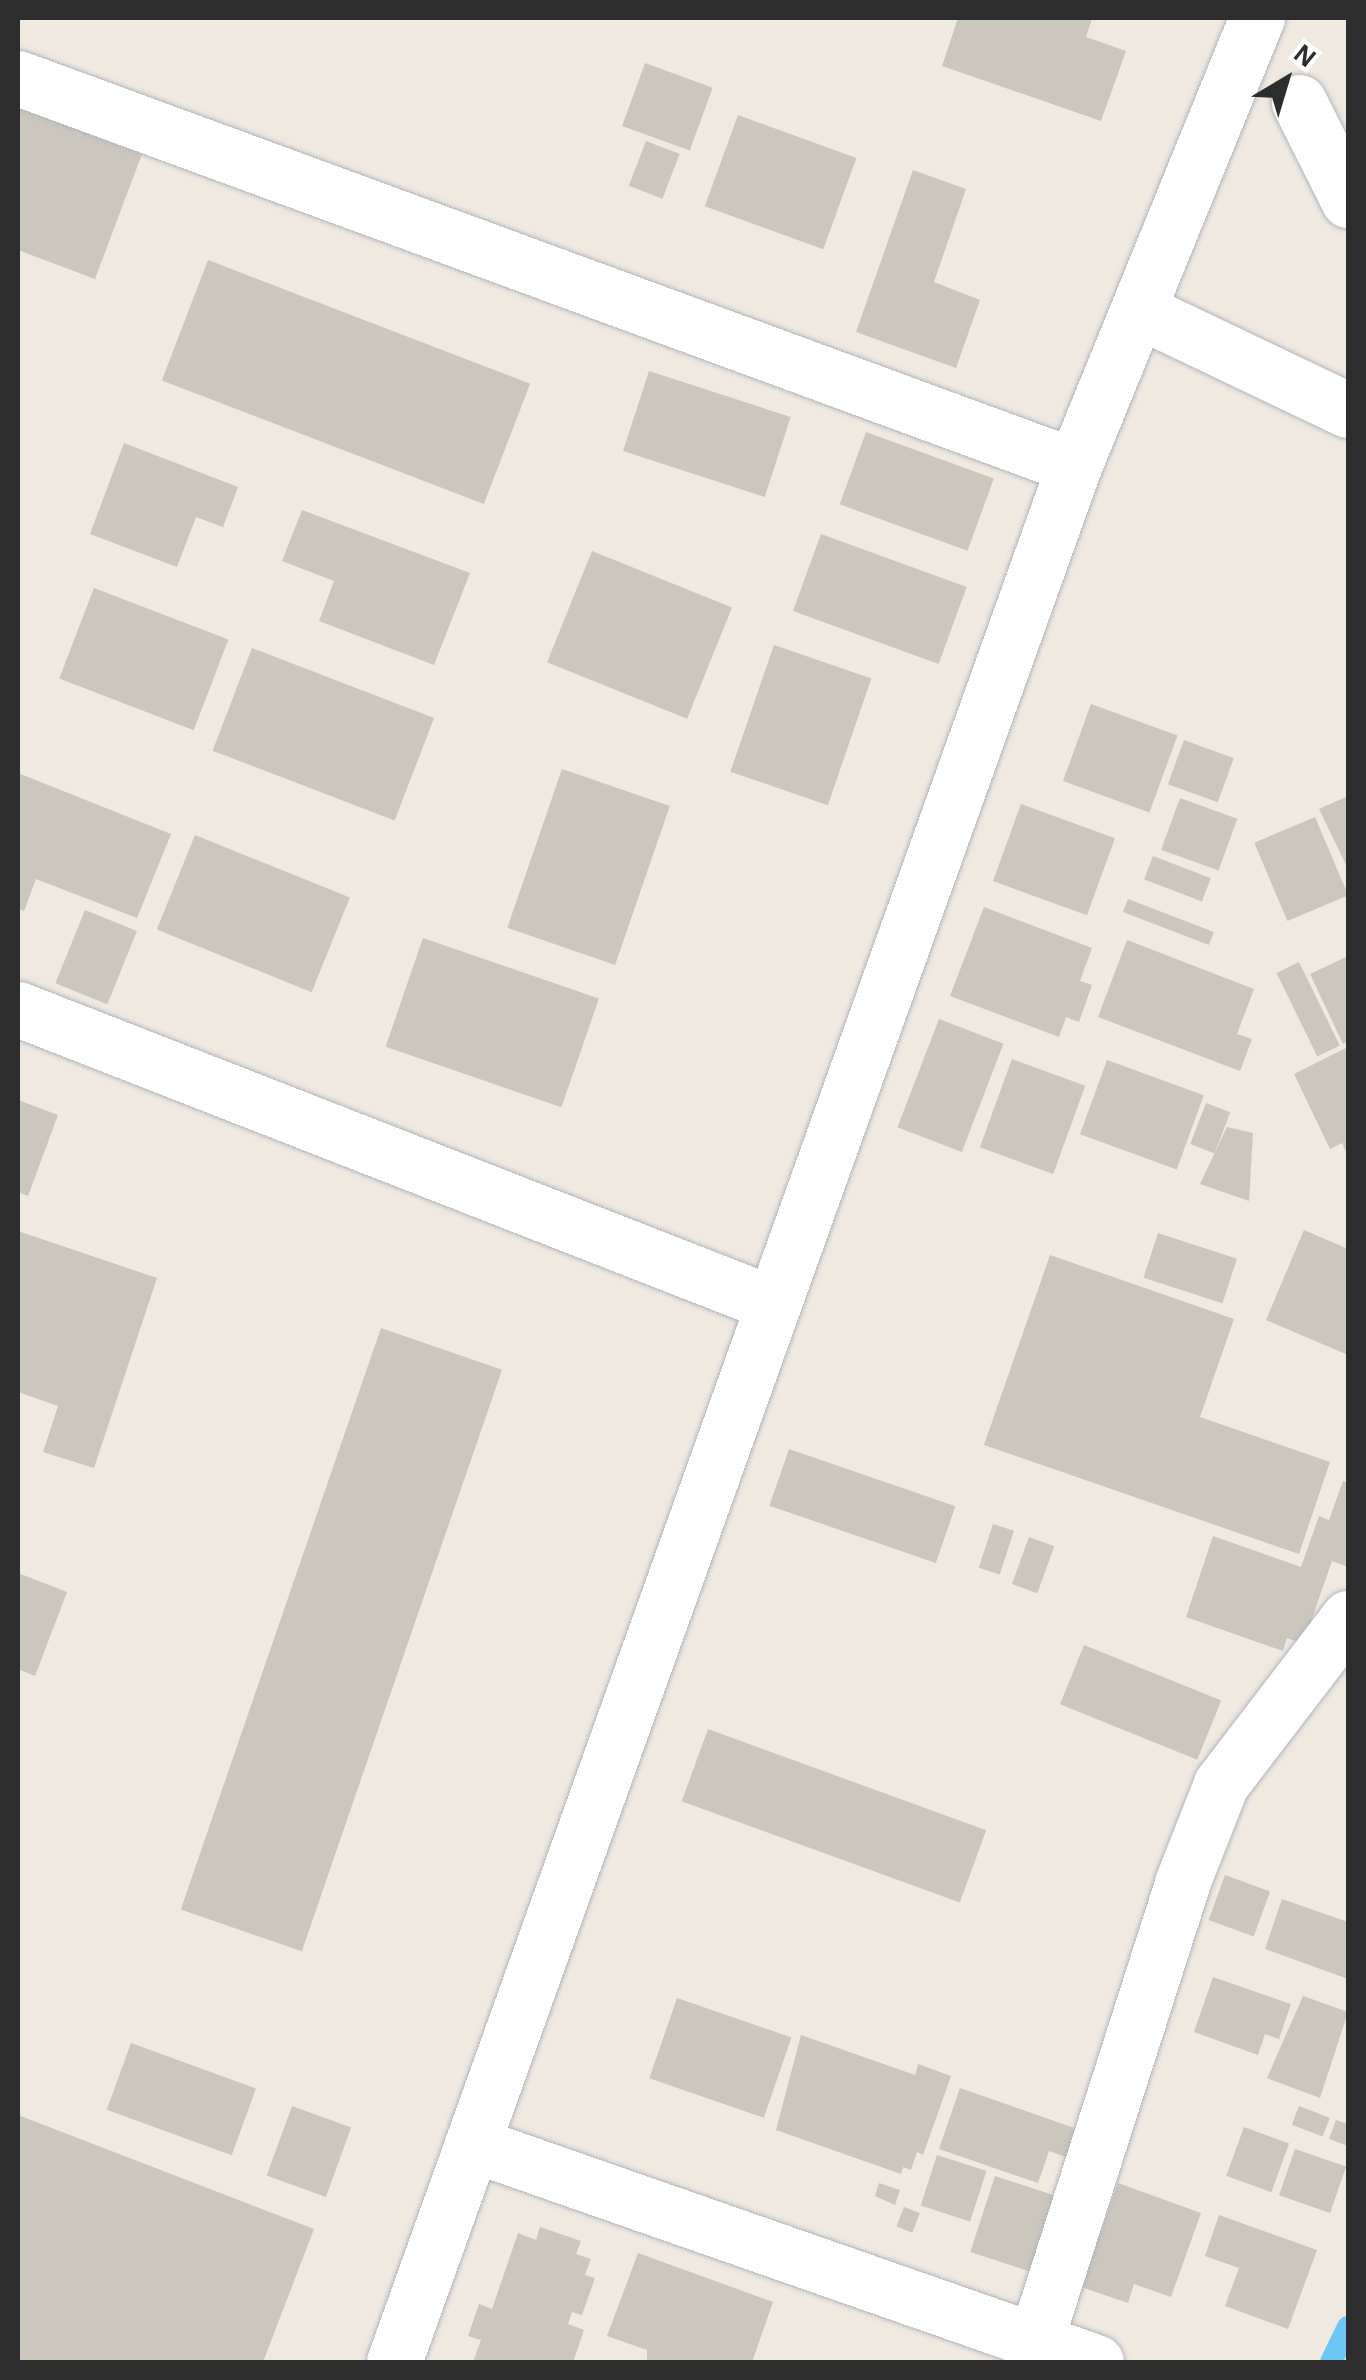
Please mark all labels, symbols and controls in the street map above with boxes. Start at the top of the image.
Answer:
north arrow [1236,30,1336,130]
text: N [1288,39,1321,73]

